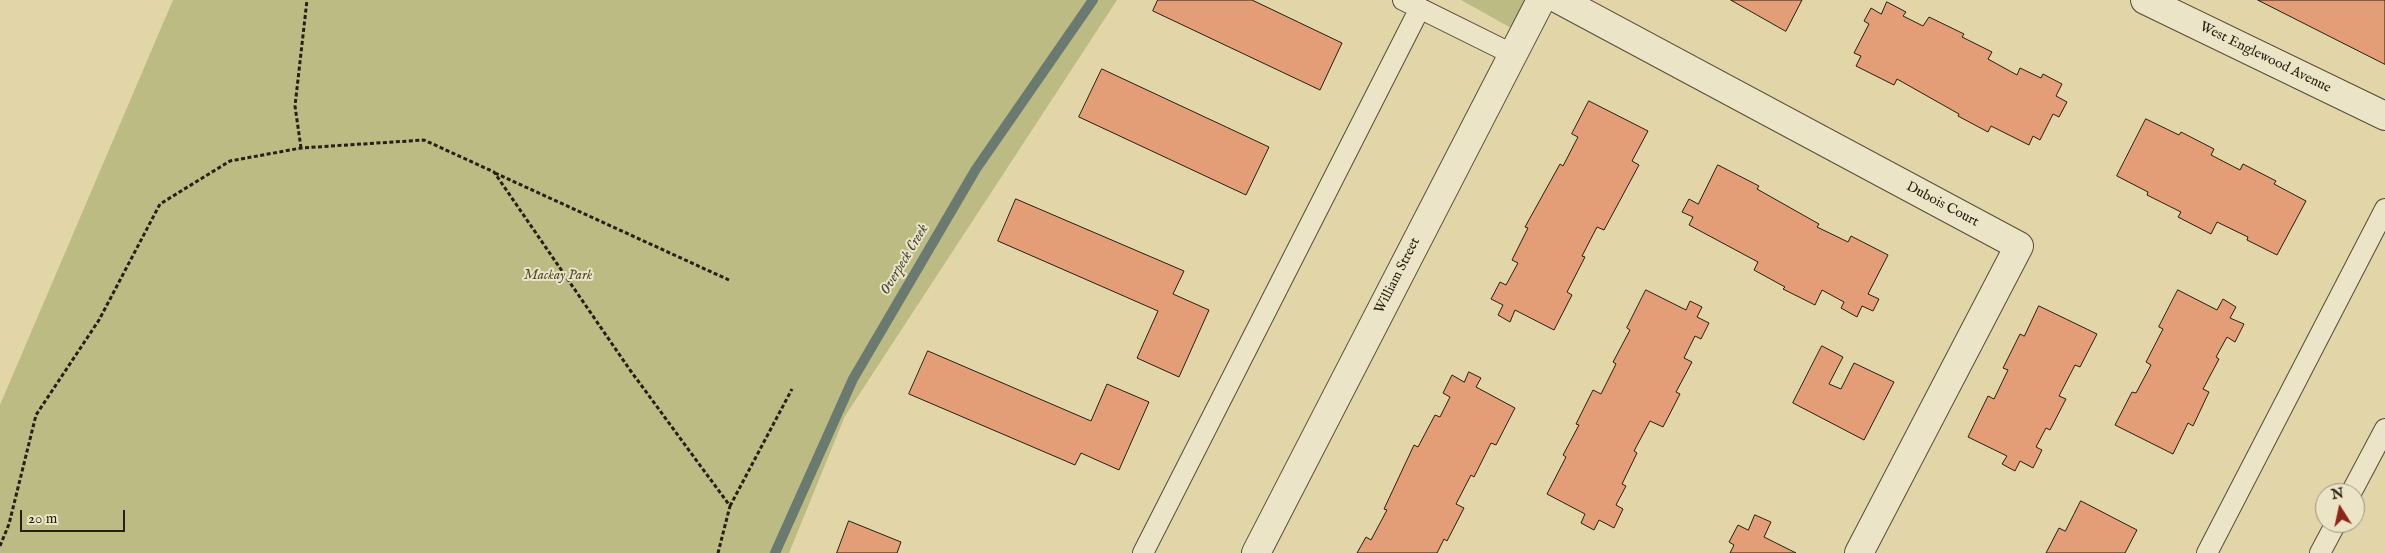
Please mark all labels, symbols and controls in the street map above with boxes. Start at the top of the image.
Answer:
street label: West Englewood Avenue [2196,19,2334,97]
street label: Dubois Court [1903,179,1981,231]
water label: Overpeck Creek [877,221,933,299]
street label: William Street [1372,235,1424,317]
park label: Mackay Park [524,268,592,284]
north arrow [2315,483,2365,533]
text: N [2330,484,2345,504]
scale bar [22,500,128,532]
text: 20 m [28,509,57,528]

